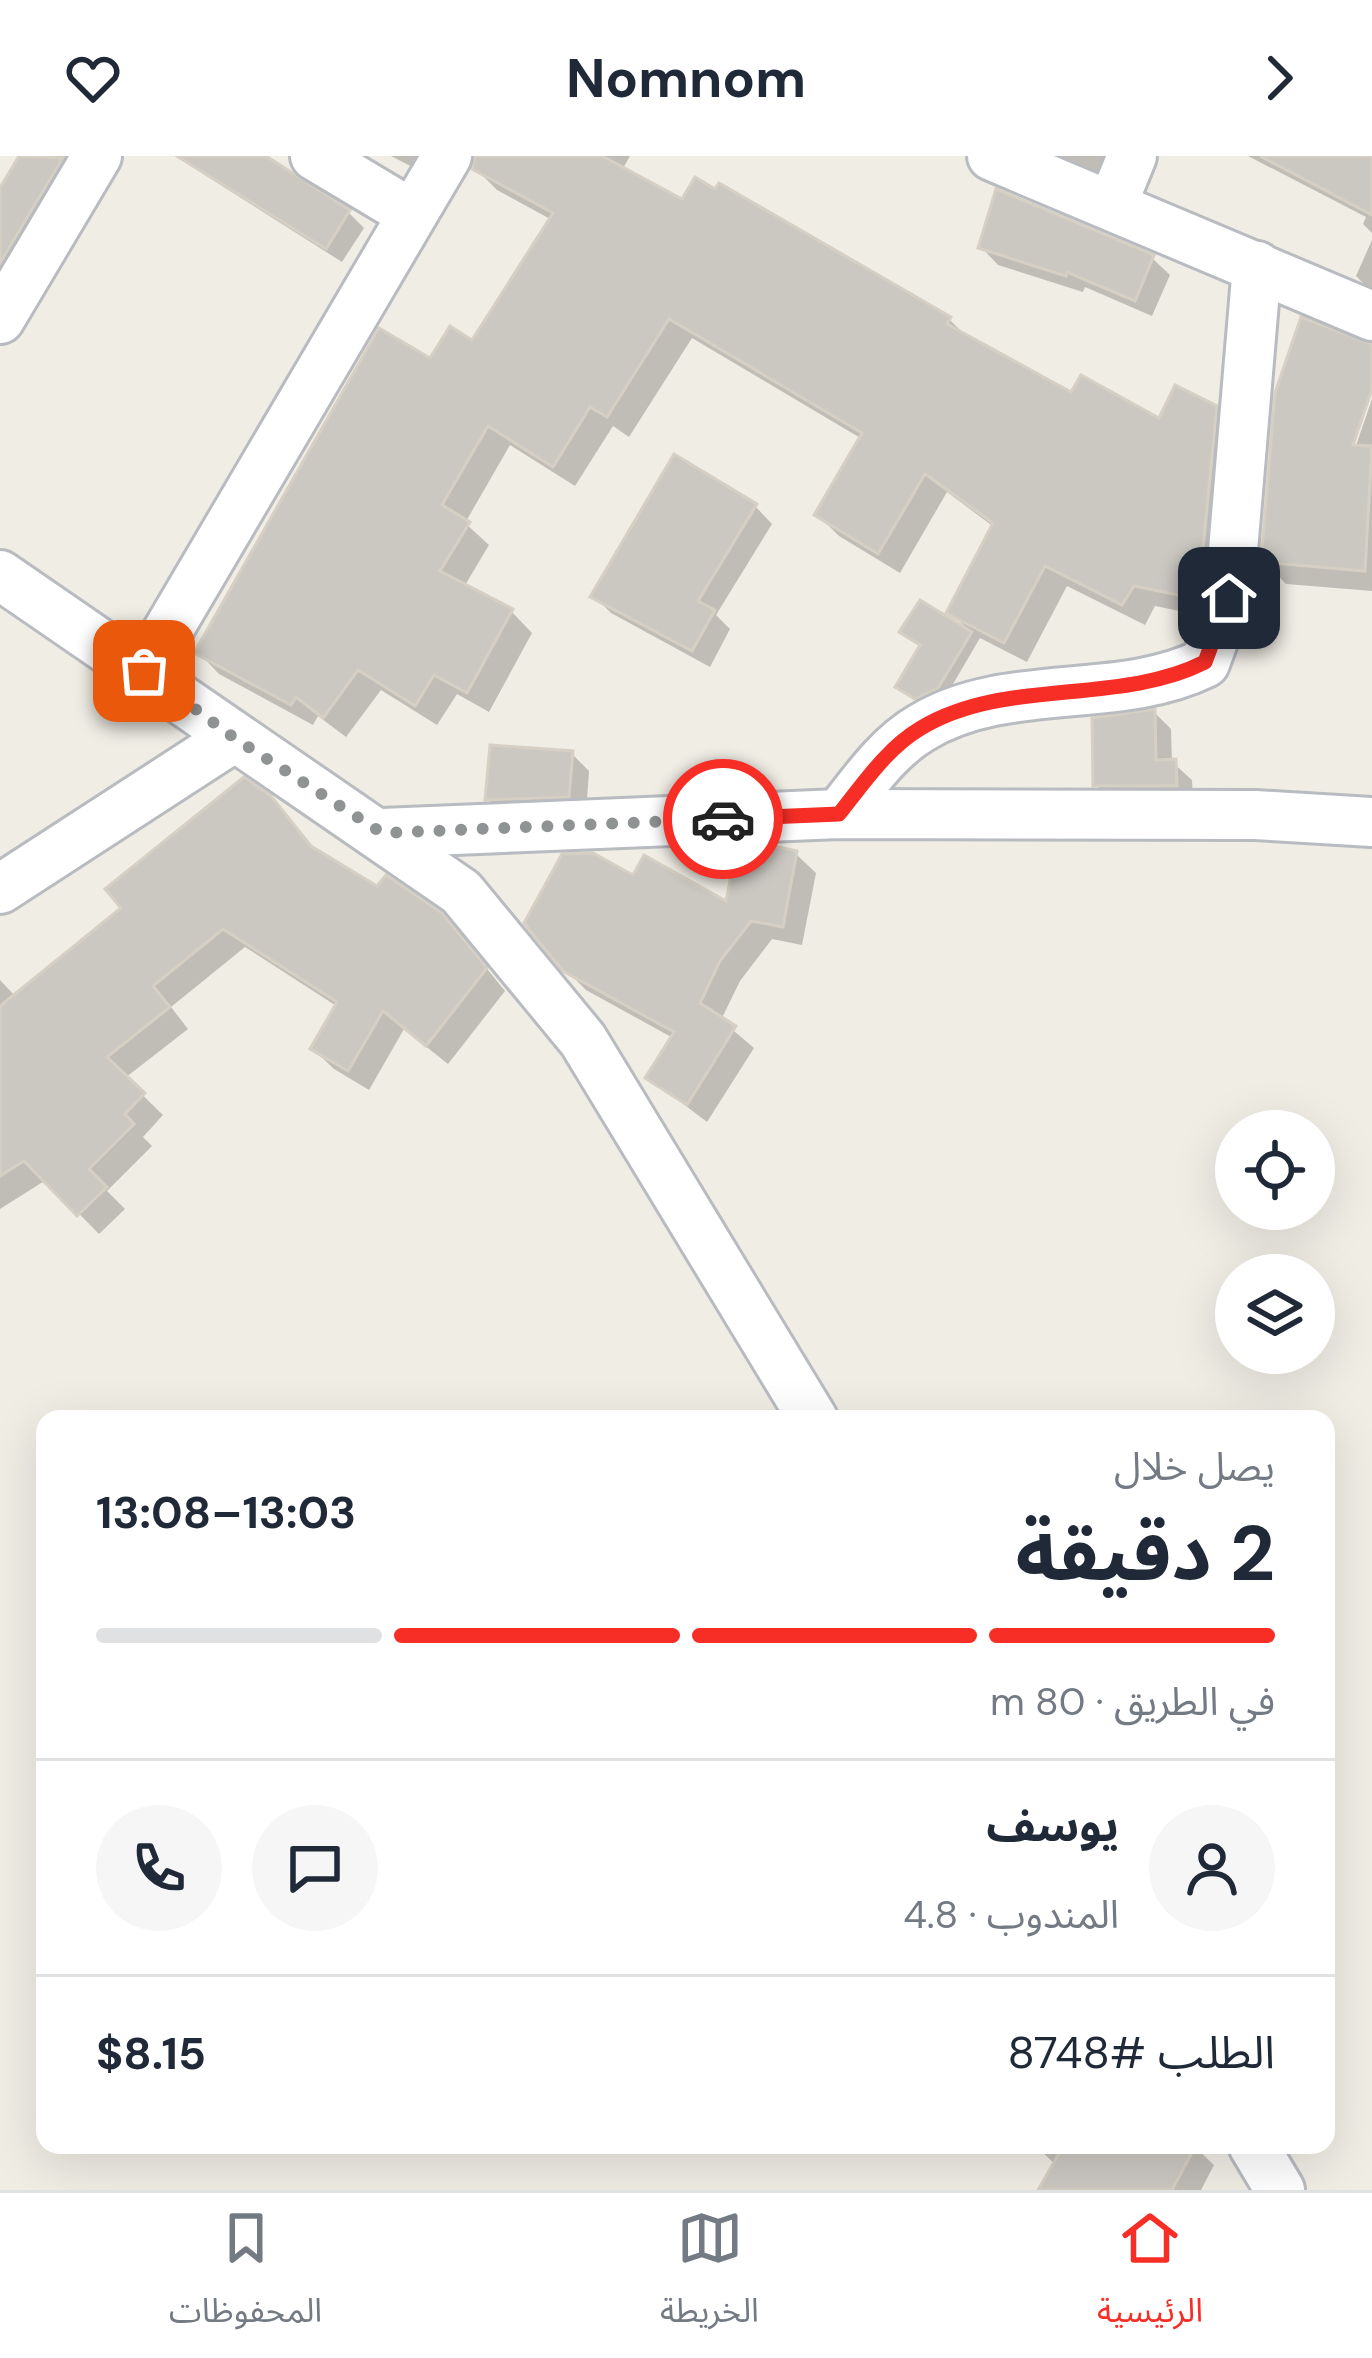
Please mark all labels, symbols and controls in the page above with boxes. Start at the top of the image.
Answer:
text: Nomnom [566,43,806,114]
icon: heart [60,45,126,111]
icon: forward [1246,45,1312,111]
pin [1178,547,1280,649]
icon: home [1196,565,1262,631]
pin [93,620,195,722]
icon: bag [111,638,177,704]
courier [663,759,783,879]
icon: car [690,786,756,852]
map controls [1215,1110,1335,1374]
button: locate [1215,1110,1335,1230]
button: layers [1215,1254,1335,1374]
text: يصل خلال [1114,1441,1275,1492]
text: 13:03–13:08 [96,1483,356,1542]
text: 2 دقيقة [1015,1503,1275,1604]
text: في الطريق · 80 m [990,1676,1275,1727]
text: يوسف [986,1796,1119,1855]
button: phone [96,1805,222,1931]
button: chat [252,1805,378,1931]
button: person [1149,1805,1275,1931]
text: المندوب · 4.8 [903,1889,1119,1940]
text: الطلب #8748 [1008,2023,1275,2082]
text: $8.15 [96,2024,206,2083]
tab: المحفوظات [169,2205,322,2346]
tab: الخريطة [660,2205,759,2346]
tab: الرئيسية [1097,2205,1203,2346]

